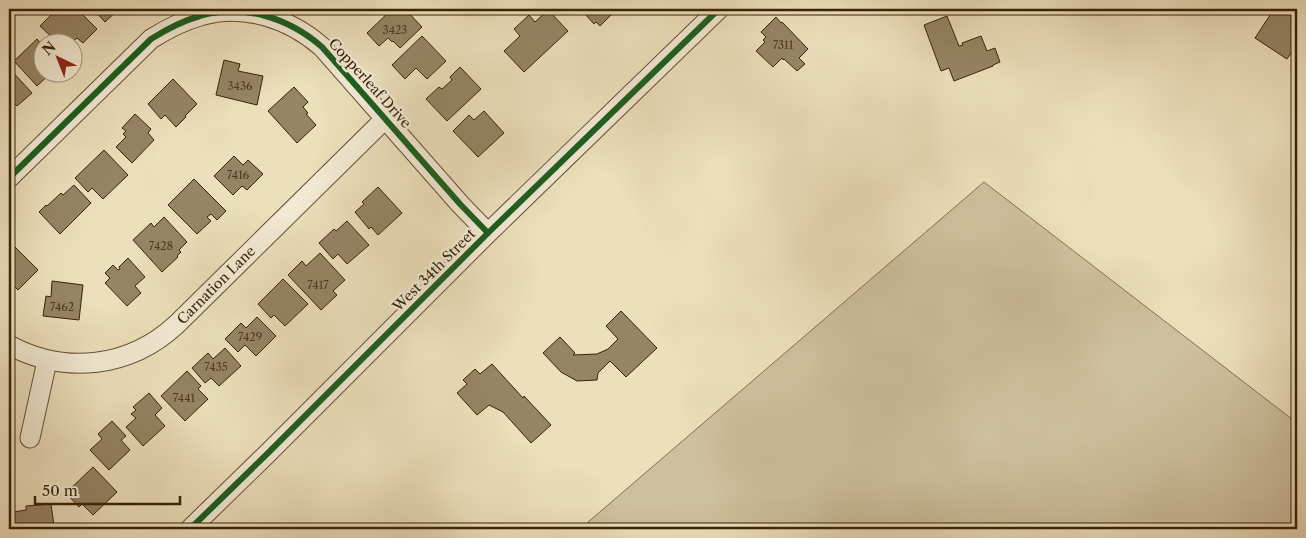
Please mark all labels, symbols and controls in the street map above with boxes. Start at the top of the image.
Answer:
house number: 3423 [383,23,407,37]
north arrow [32,32,82,82]
street label: Copperleaf Drive [325,34,415,132]
text: N [39,38,60,59]
house number: 7311 [773,38,794,52]
house number: 3436 [228,79,253,93]
house number: 7416 [227,168,250,182]
street label: West 34th Street [388,225,479,316]
house number: 7428 [149,239,173,253]
street label: Carnation Lane [173,242,259,328]
house number: 7417 [307,278,329,292]
house number: 7462 [50,300,74,314]
house number: 7429 [238,330,262,344]
house number: 7435 [204,360,228,374]
house number: 7441 [173,391,196,405]
scale bar [35,473,180,505]
text: 50 m [42,481,78,500]

